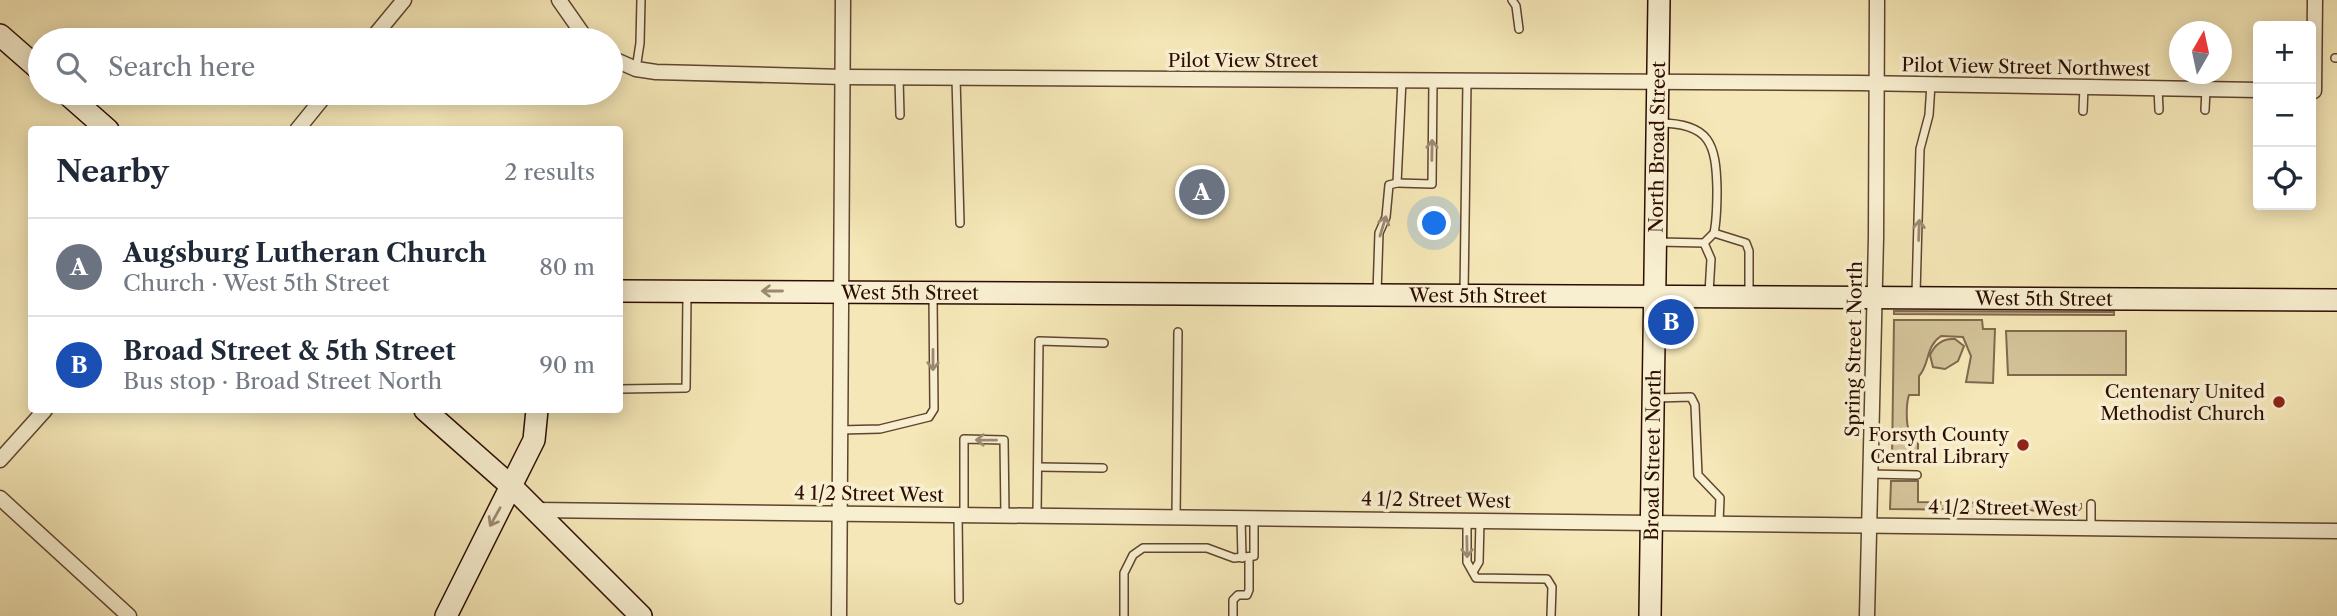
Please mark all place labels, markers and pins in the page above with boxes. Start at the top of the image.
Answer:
pin: A [1179,166,1225,218]
pin: B [1648,296,1694,348]
place label: Centenary United Methodist Church [2100,380,2265,425]
marker: Centenary United Methodist Church [2271,394,2287,410]
place label: Forsyth County Central Library [1868,423,2009,468]
marker: Forsyth County Central Library [2015,437,2031,453]

